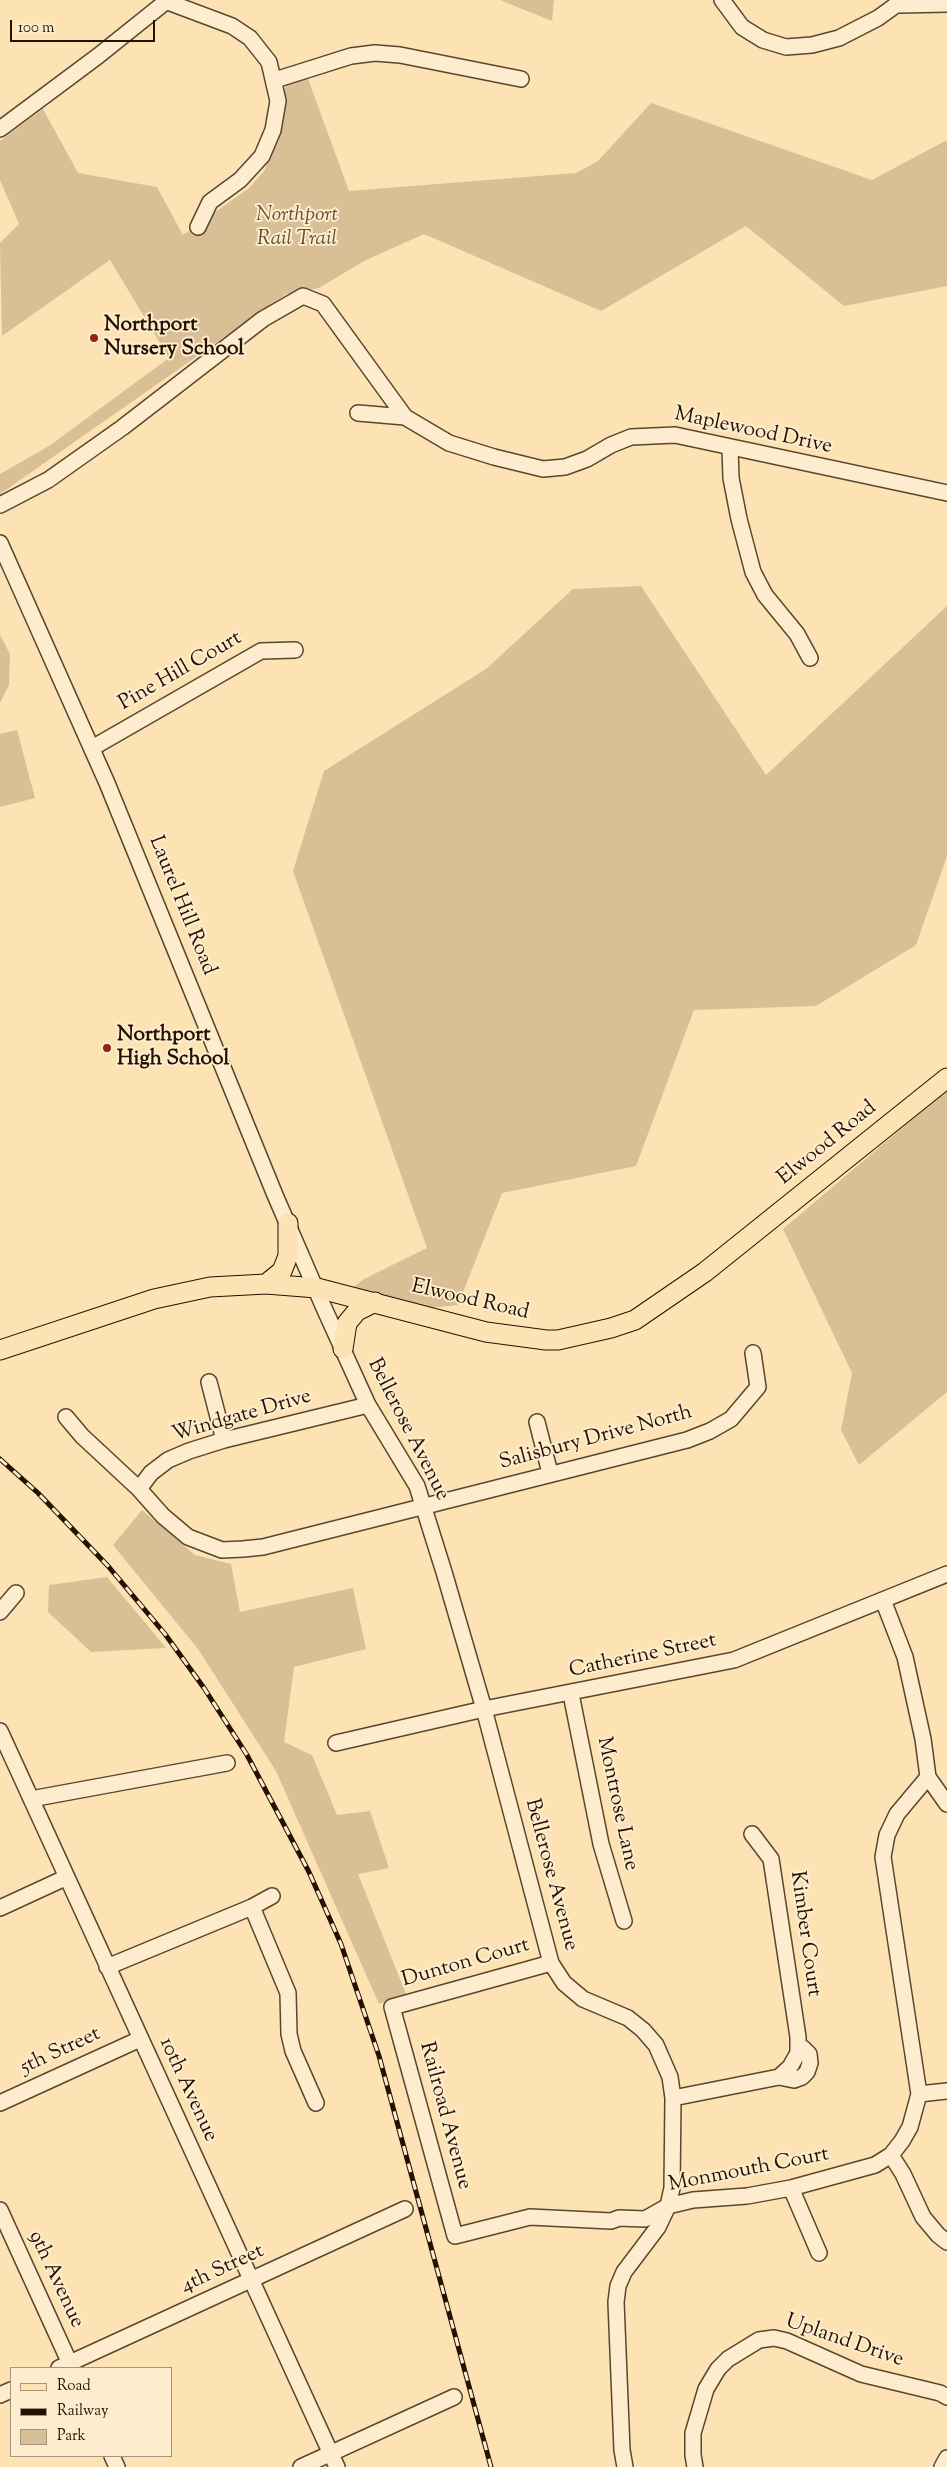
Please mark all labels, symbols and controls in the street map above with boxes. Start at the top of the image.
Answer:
scale bar [12,10,158,42]
text: 100 m [18,18,54,39]
park label: Northport Rail Trail [256,203,338,253]
place label: Northport Nursery School [104,313,244,363]
marker: Northport Nursery School [88,332,100,344]
street label: Maplewood Drive [672,403,834,461]
street label: Pine Hill Court [115,627,247,717]
street label: Laurel Hill Road [142,833,220,979]
place label: Northport High School [117,1023,229,1073]
marker: Northport High School [101,1042,113,1054]
street label: Elwood Road [773,1096,883,1192]
street label: Elwood Road [409,1275,531,1327]
street label: Bellerose Avenue [360,1355,454,1505]
street label: Windgate Drive [170,1385,314,1449]
street label: Salisbury Drive North [497,1401,695,1477]
street label: Catherine Street [567,1629,719,1685]
street label: Montrose Lane [590,1735,642,1873]
street label: Bellerose Avenue [518,1796,582,1954]
street label: Kimber Court [783,1869,825,1999]
street label: Dunton Court [399,1934,533,1994]
street label: 5th Street [17,2023,105,2081]
street label: 10th Avenue [152,2034,222,2146]
street label: Railroad Avenue [412,2040,476,2192]
street label: Monmouth Court [667,2143,831,2199]
street label: 9th Avenue [22,2227,88,2333]
street label: 4th Street [178,2240,268,2300]
street label: Upland Drive [782,2310,906,2374]
legend [10,2367,172,2457]
text: Road [57,2376,91,2397]
text: Railway [57,2401,108,2422]
text: Park [57,2426,86,2447]

